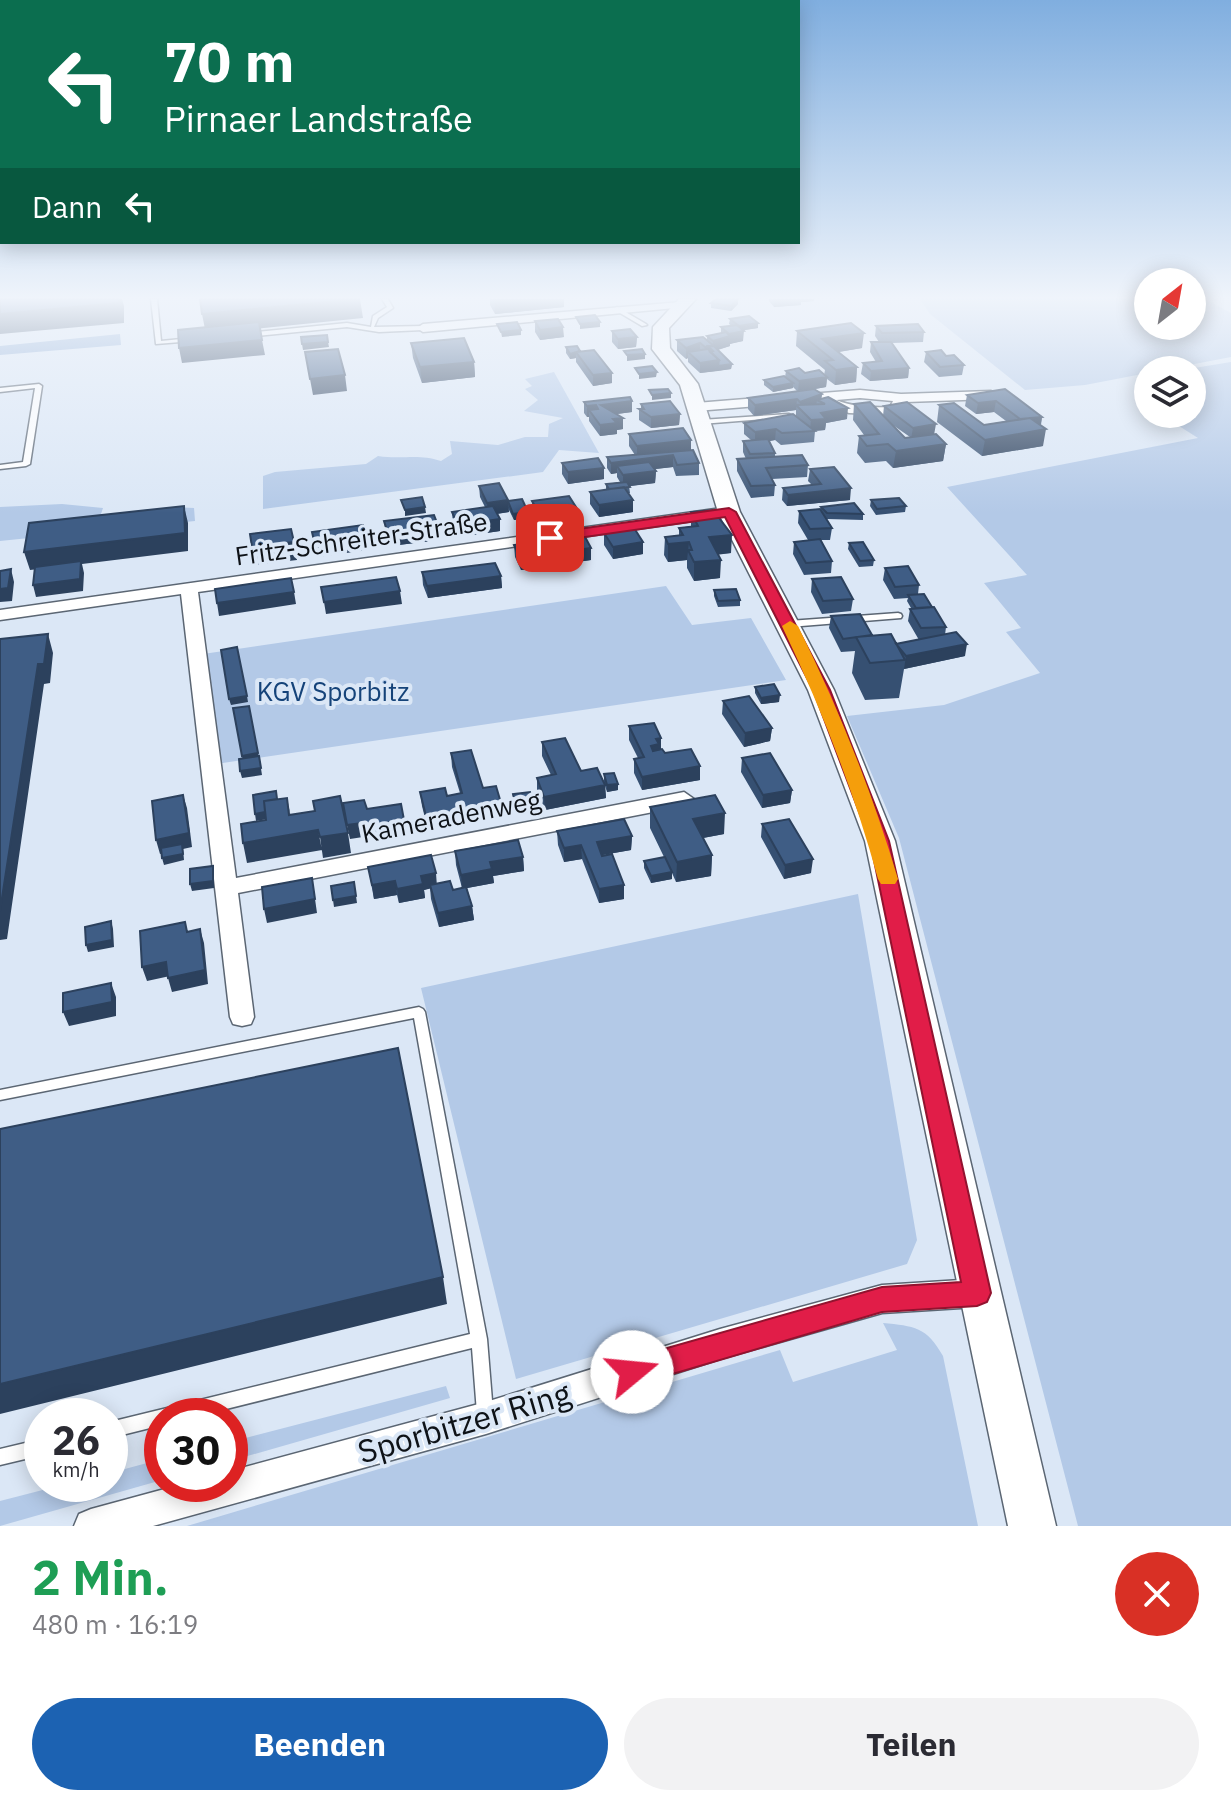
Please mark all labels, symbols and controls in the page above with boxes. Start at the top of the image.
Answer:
text: 70 m [164,25,294,97]
icon: left [32,32,136,136]
text: Pirnaer Landstraße [164,95,473,142]
icon: left [118,184,162,228]
text: Dann [32,187,102,226]
north arrow [1134,268,1206,340]
map controls [1134,268,1206,428]
button: layers [1134,356,1206,428]
street label: Fritz-Schreiter-Straße [233,503,489,573]
pin [516,504,584,572]
icon: arrive [528,516,572,560]
park label: KGV Sporbitz [257,674,409,708]
street label: Kameradenweg [358,782,544,850]
position arrow [590,1330,674,1414]
street label: Sporbitzer Ring [353,1372,575,1472]
speed limit sign: 30 [144,1398,248,1502]
text: 26 [52,1414,100,1466]
text: km/h [52,1456,100,1483]
text: 2 Min. [32,1546,169,1608]
button: close [1115,1552,1199,1636]
text: 480 m · 16:19 [32,1607,198,1641]
button: Beenden [32,1698,608,1790]
button: Teilen [624,1698,1199,1790]

